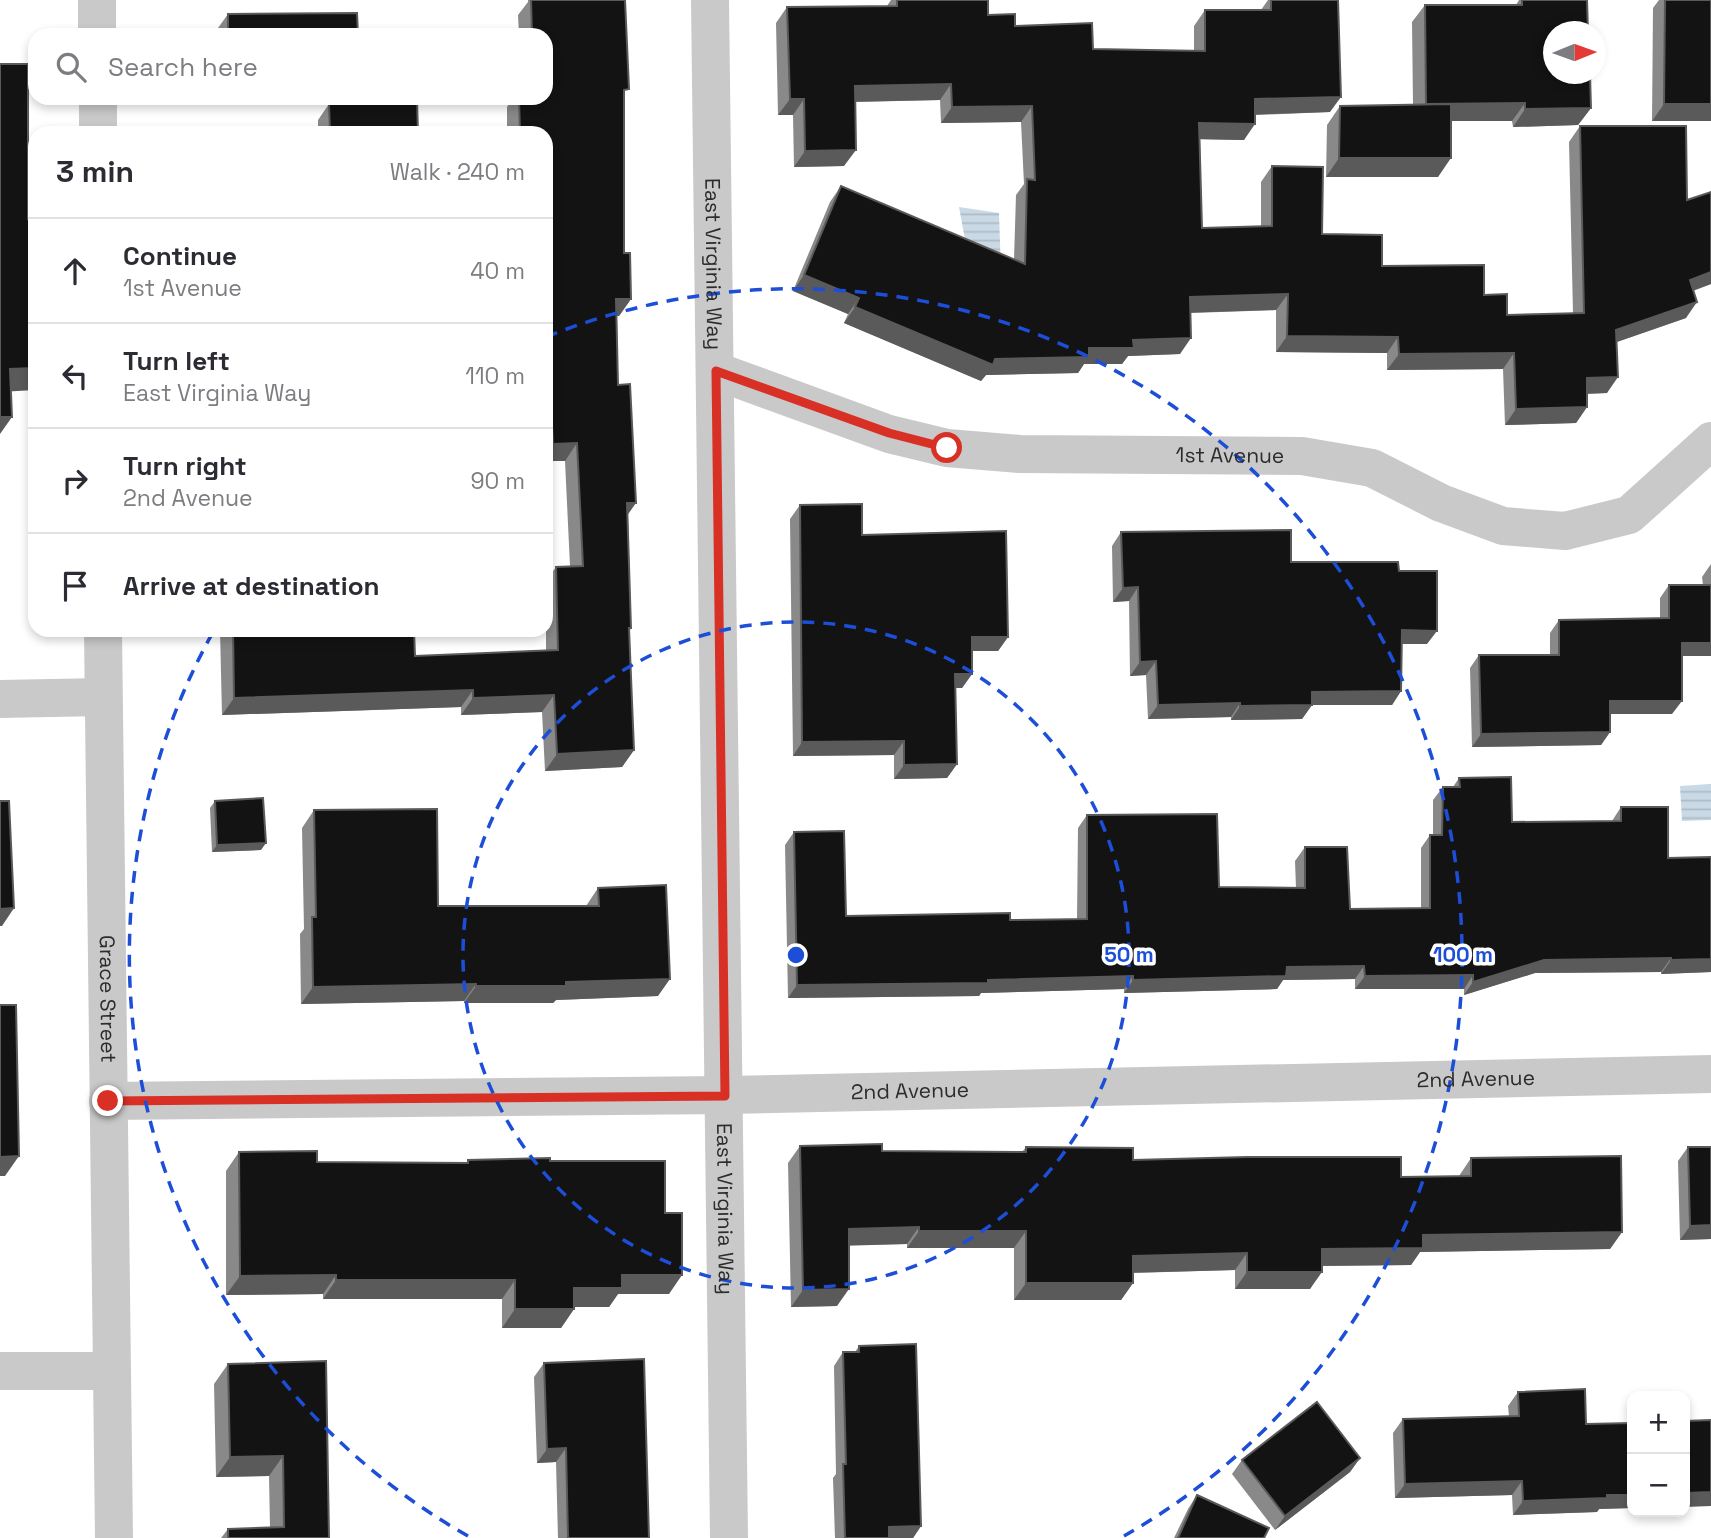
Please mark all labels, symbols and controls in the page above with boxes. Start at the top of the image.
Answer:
north arrow [1543,21,1606,84]
search box [28,28,553,105]
icon: search [52,48,90,86]
text: Search here [108,50,258,84]
text: 3 min [56,152,134,191]
text: Walk · 240 m [390,157,525,187]
street label: East Virginia Way [699,178,728,350]
text: Continue [123,239,237,273]
icon: ahead [56,252,94,290]
text: 40 m [470,256,525,286]
text: 1st Avenue [123,273,242,303]
text: Turn left [123,344,230,378]
icon: left [56,357,94,395]
text: 110 m [465,361,525,391]
text: East Virginia Way [123,378,311,408]
route start [931,432,962,463]
street label: 1st Avenue [1176,441,1284,469]
text: Turn right [123,449,247,483]
icon: right [56,462,94,500]
text: 90 m [470,466,525,496]
text: 2nd Avenue [123,483,253,513]
icon: arrive [56,567,94,605]
text: Arrive at destination [123,569,380,603]
street label: Grace Street [94,935,122,1063]
text: 50 m [1104,941,1154,968]
text: 100 m [1433,941,1493,968]
centre of rings [784,943,808,967]
street label: 2nd Avenue [1416,1064,1535,1093]
street label: 2nd Avenue [850,1076,969,1105]
route end [92,1085,123,1116]
street label: East Virginia Way [711,1123,740,1295]
map controls [1627,1391,1690,1517]
button: + [1627,1391,1690,1454]
button: − [1627,1454,1690,1517]

